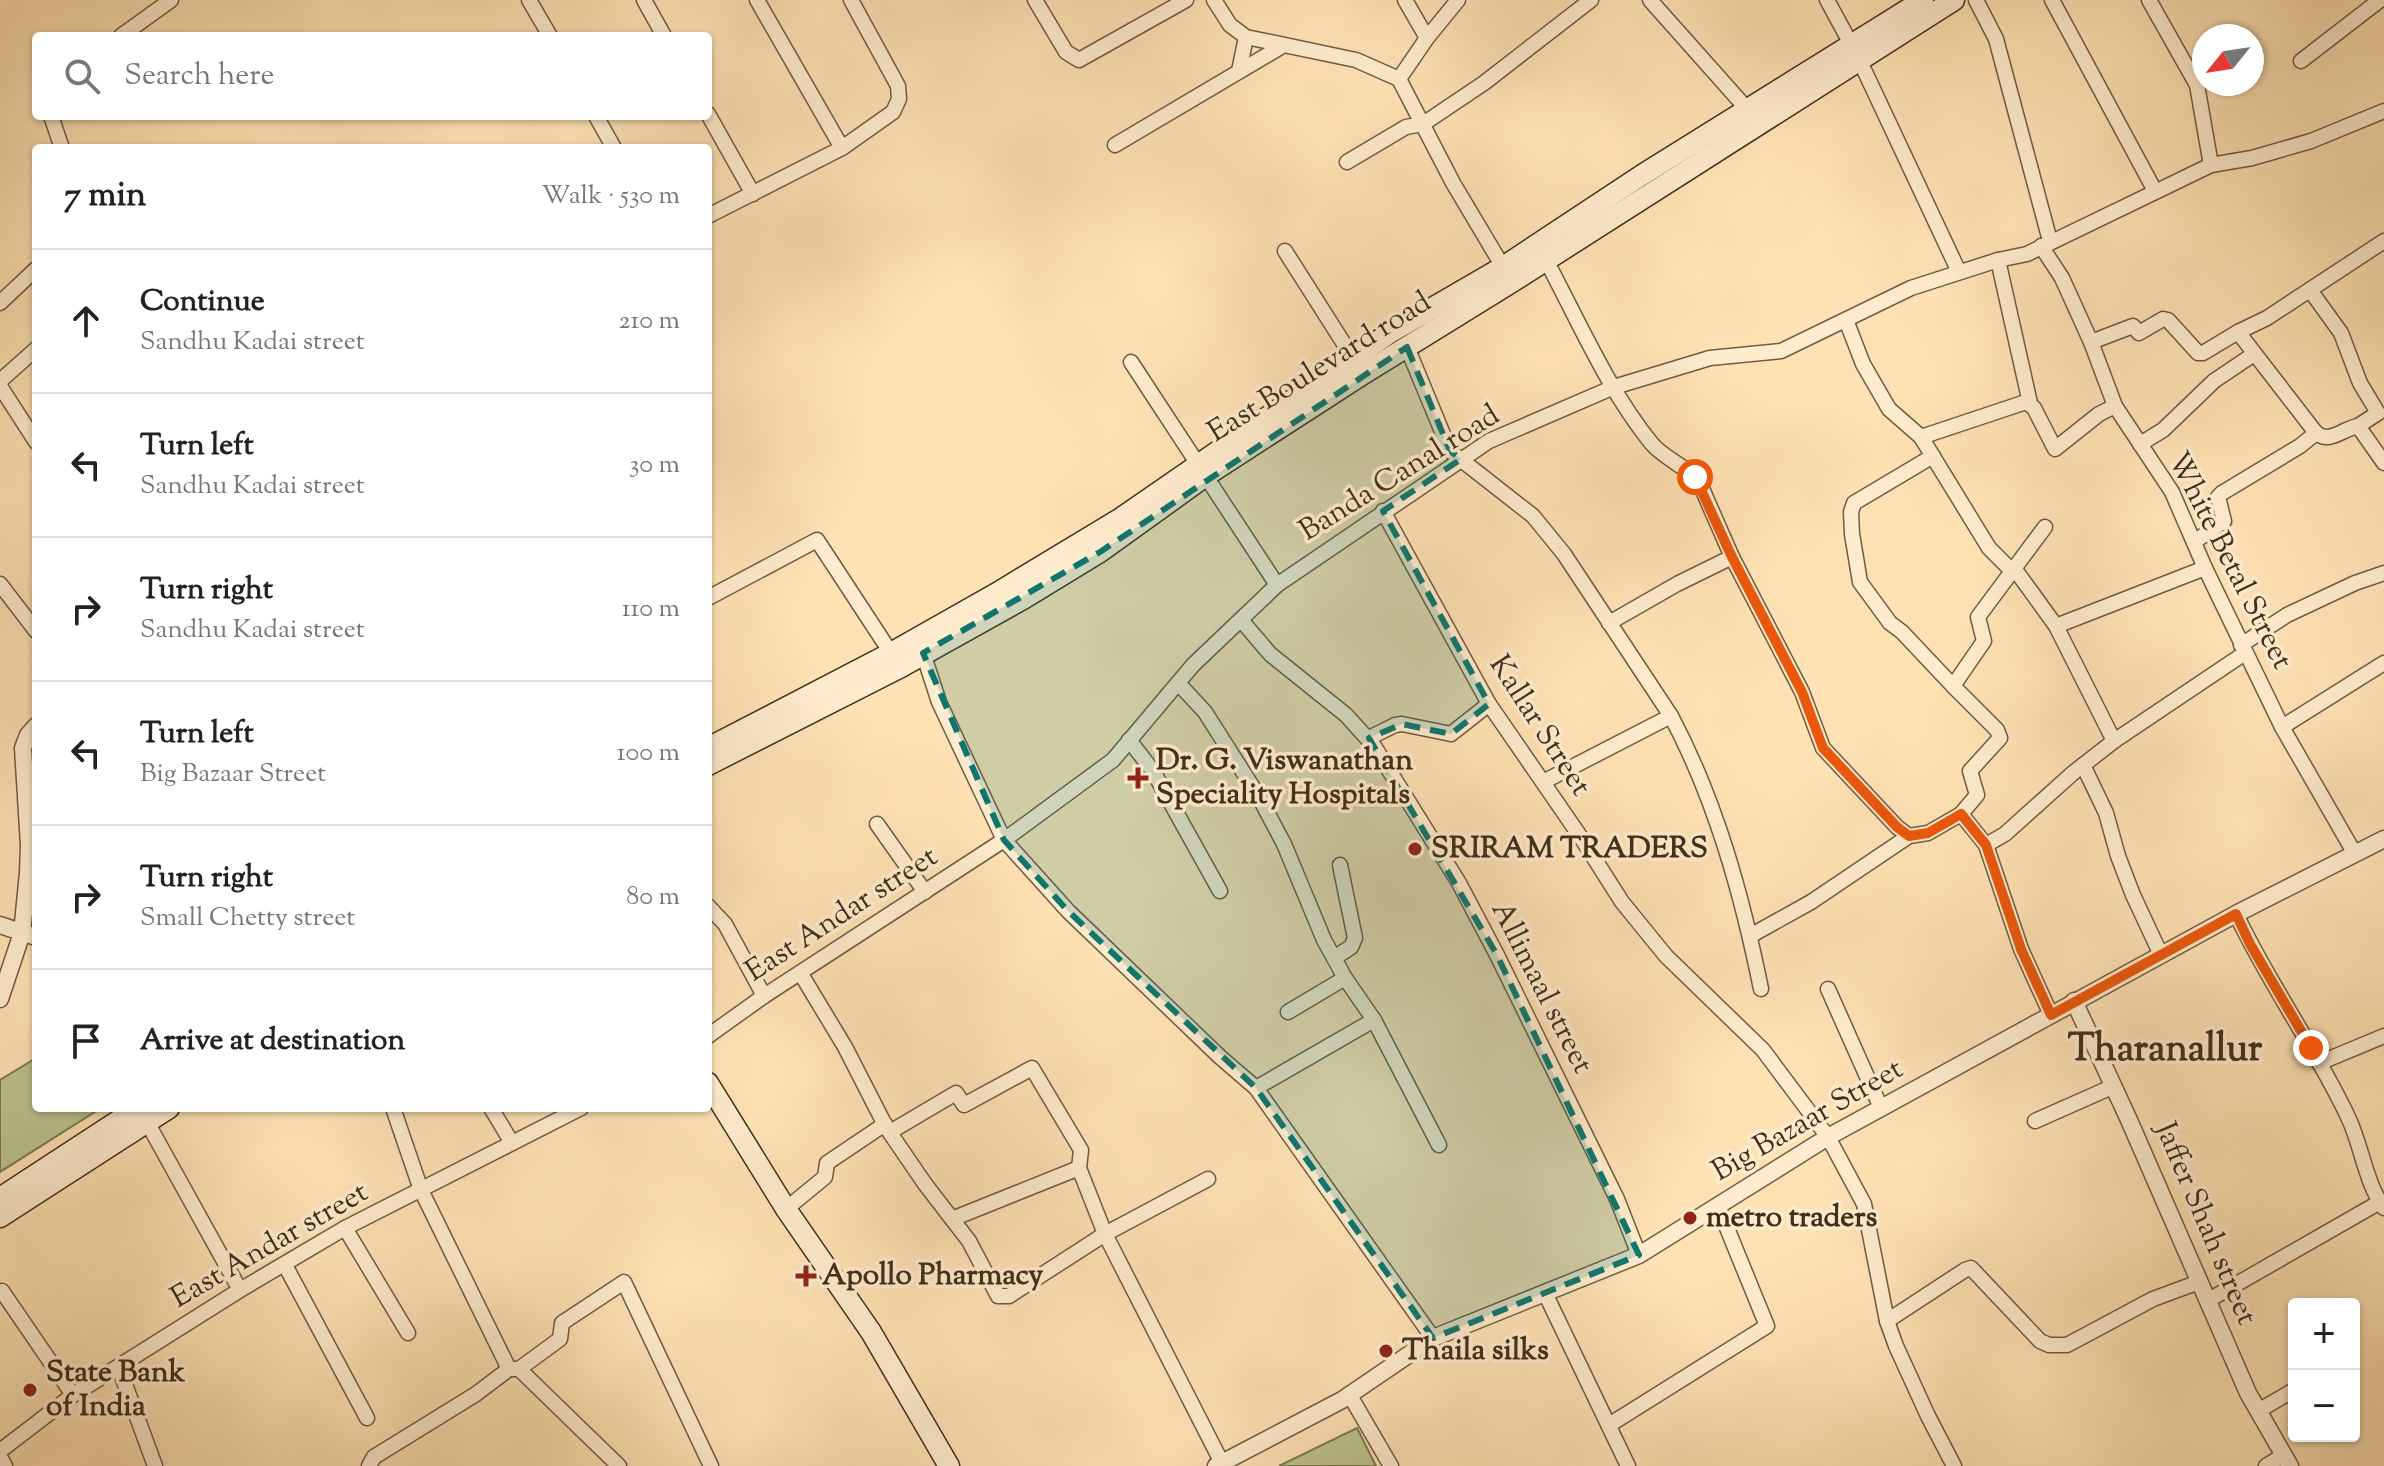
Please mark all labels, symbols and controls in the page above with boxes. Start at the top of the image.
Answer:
north arrow [2192,24,2264,96]
search box [32,32,712,120]
icon: search [60,54,104,98]
text: Search here [124,55,274,98]
text: 7 min [64,172,146,221]
text: Walk · 530 m [541,178,680,215]
text: Continue [140,281,265,324]
street label: East Boulevard road [1200,282,1440,454]
icon: ahead [64,299,108,343]
text: 210 m [618,303,680,340]
text: Sandhu Kadai street [140,324,365,361]
street label: Banda Canal road [1291,395,1509,553]
text: Turn left [140,425,254,468]
icon: left [64,443,108,487]
street label: White Betal Street [2156,445,2302,677]
text: 30 m [629,447,680,484]
route start [1677,459,1713,495]
text: Sandhu Kadai street [140,468,365,505]
text: Turn right [140,569,273,612]
icon: right [64,587,108,631]
text: 110 m [622,591,680,628]
text: Sandhu Kadai street [140,612,365,649]
street label: Kallar Street [1477,647,1601,805]
text: Turn left [140,713,254,756]
icon: left [64,731,108,775]
text: 100 m [617,735,680,772]
place label: Dr. G. Viswanathan Speciality Hospitals [1156,740,1413,817]
text: Big Bazaar Street [140,756,326,793]
marker: Dr. G. Viswanathan Speciality Hospitals [1127,767,1149,789]
place label: SRIRAM TRADERS [1431,828,1708,871]
street label: East Andar street [737,837,947,993]
marker: SRIRAM TRADERS [1406,840,1424,858]
text: Turn right [140,857,273,900]
icon: right [64,875,108,919]
text: 80 m [626,879,680,916]
street label: Allimaal street [1479,894,1603,1082]
text: Small Chetty street [140,900,355,937]
icon: arrive [64,1019,108,1063]
text: Arrive at destination [140,1020,405,1063]
district label: Tharanallur [2068,1024,2263,1078]
route end [2293,1030,2329,1066]
street label: Big Bazaar Street [1704,1049,1912,1193]
street label: Jaffer Shah street [2142,1114,2267,1332]
street label: East Andar street [163,1172,377,1320]
place label: metro traders [1706,1197,1877,1240]
marker: metro traders [1681,1209,1699,1227]
place label: Apollo Pharmacy [822,1255,1043,1298]
marker: Apollo Pharmacy [797,1267,815,1285]
map controls [2288,1298,2360,1442]
button: + [2288,1298,2360,1370]
place label: Thaila silks [1402,1330,1549,1373]
marker: Thaila silks [1377,1342,1395,1360]
place label: State Bank of India [46,1352,186,1429]
button: − [2288,1370,2360,1442]
marker: State Bank of India [21,1381,39,1399]

